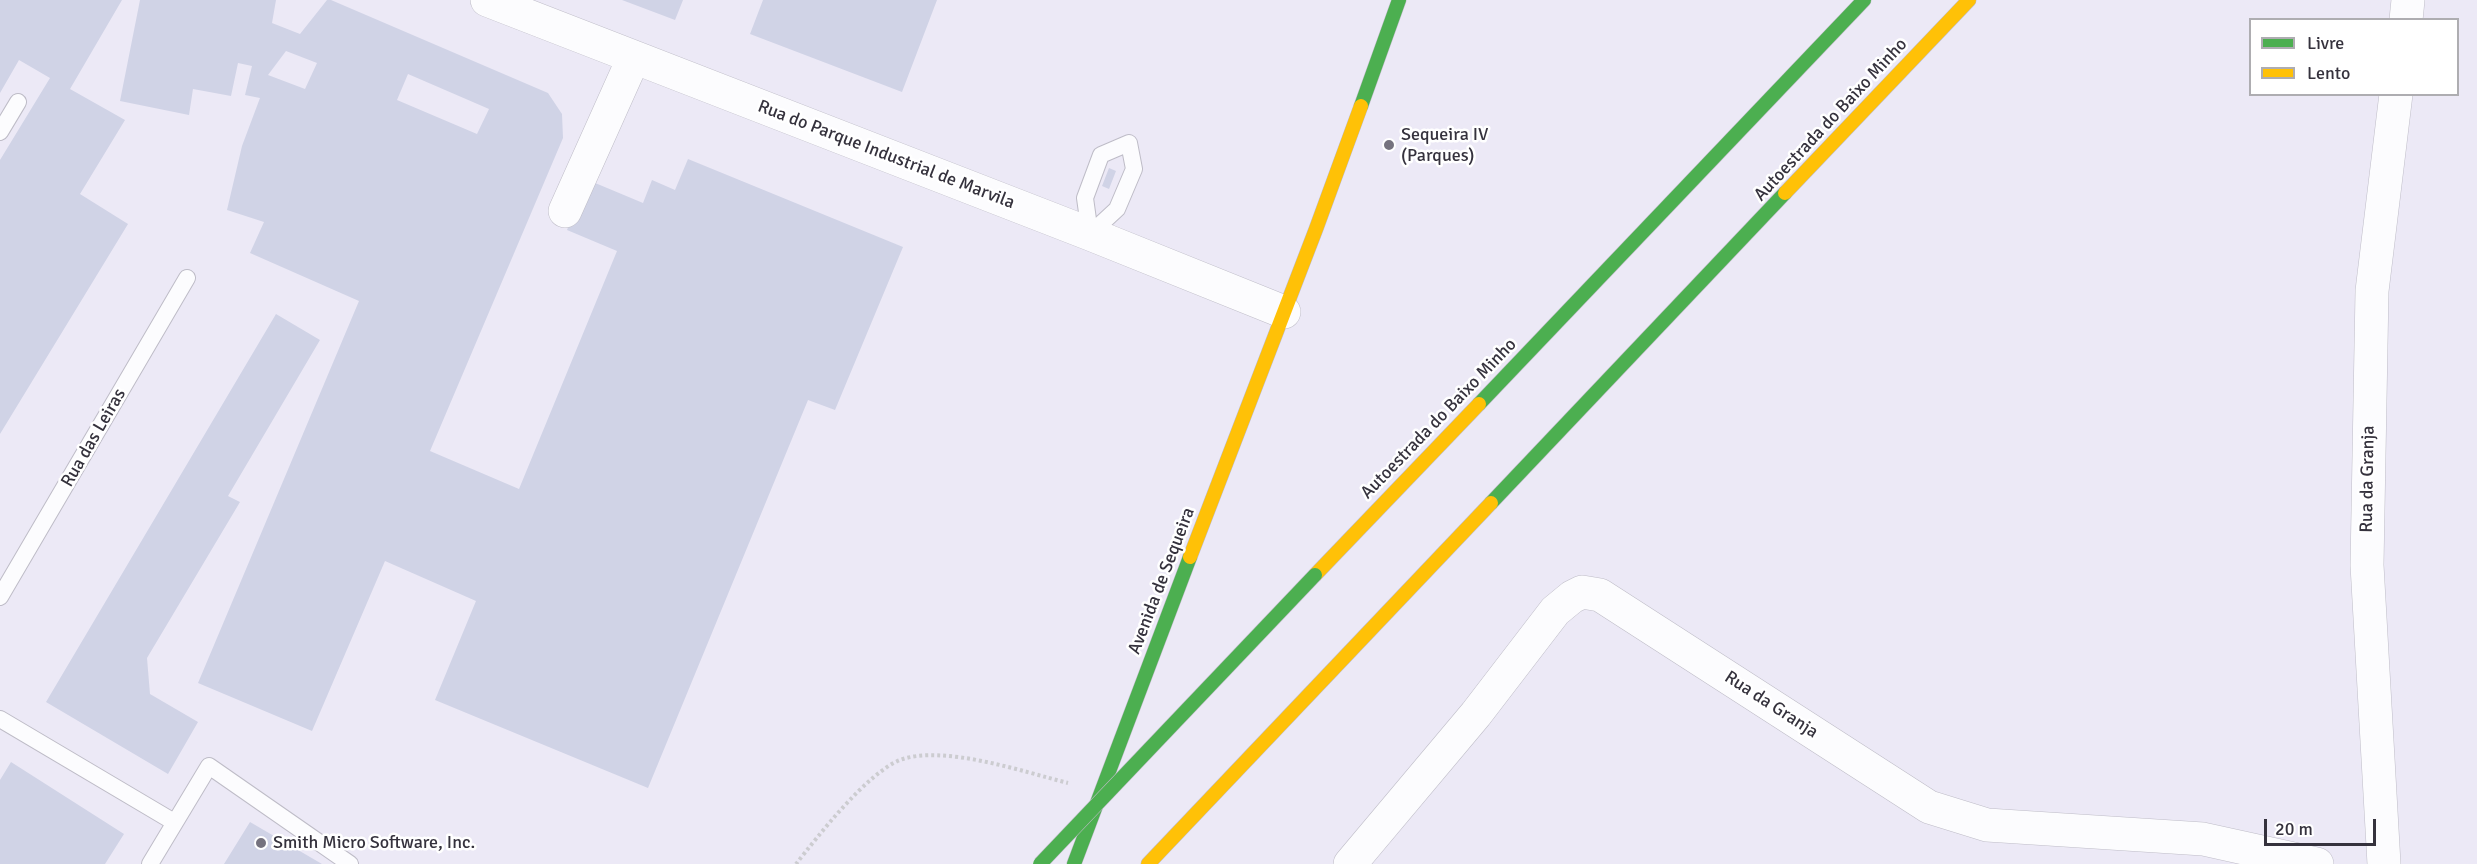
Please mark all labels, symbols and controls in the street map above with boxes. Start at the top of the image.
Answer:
legend [2249,18,2459,96]
text: Livre [2307,32,2344,54]
street label: Autoestrada do Baixo Minho [1750,34,1912,206]
text: Lento [2307,62,2350,84]
street label: Rua do Parque Industrial de Marvila [755,96,1017,214]
place label: Sequeira IV (Parques) [1401,124,1488,166]
marker: Sequeira IV (Parques) [1382,138,1396,152]
street label: Autoestrada do Baixo Minho [1357,334,1521,504]
street label: Rua das Leiras [57,385,131,491]
street label: Rua da Granja [2356,425,2380,533]
street label: Avenida de Sequeira [1124,505,1200,657]
street label: Rua da Granja [1720,667,1822,743]
scale bar [2267,807,2380,845]
text: 20 m [2275,818,2313,840]
place label: Smith Micro Software, Inc. [273,832,475,854]
marker: Smith Micro Software, Inc. [254,836,268,850]

